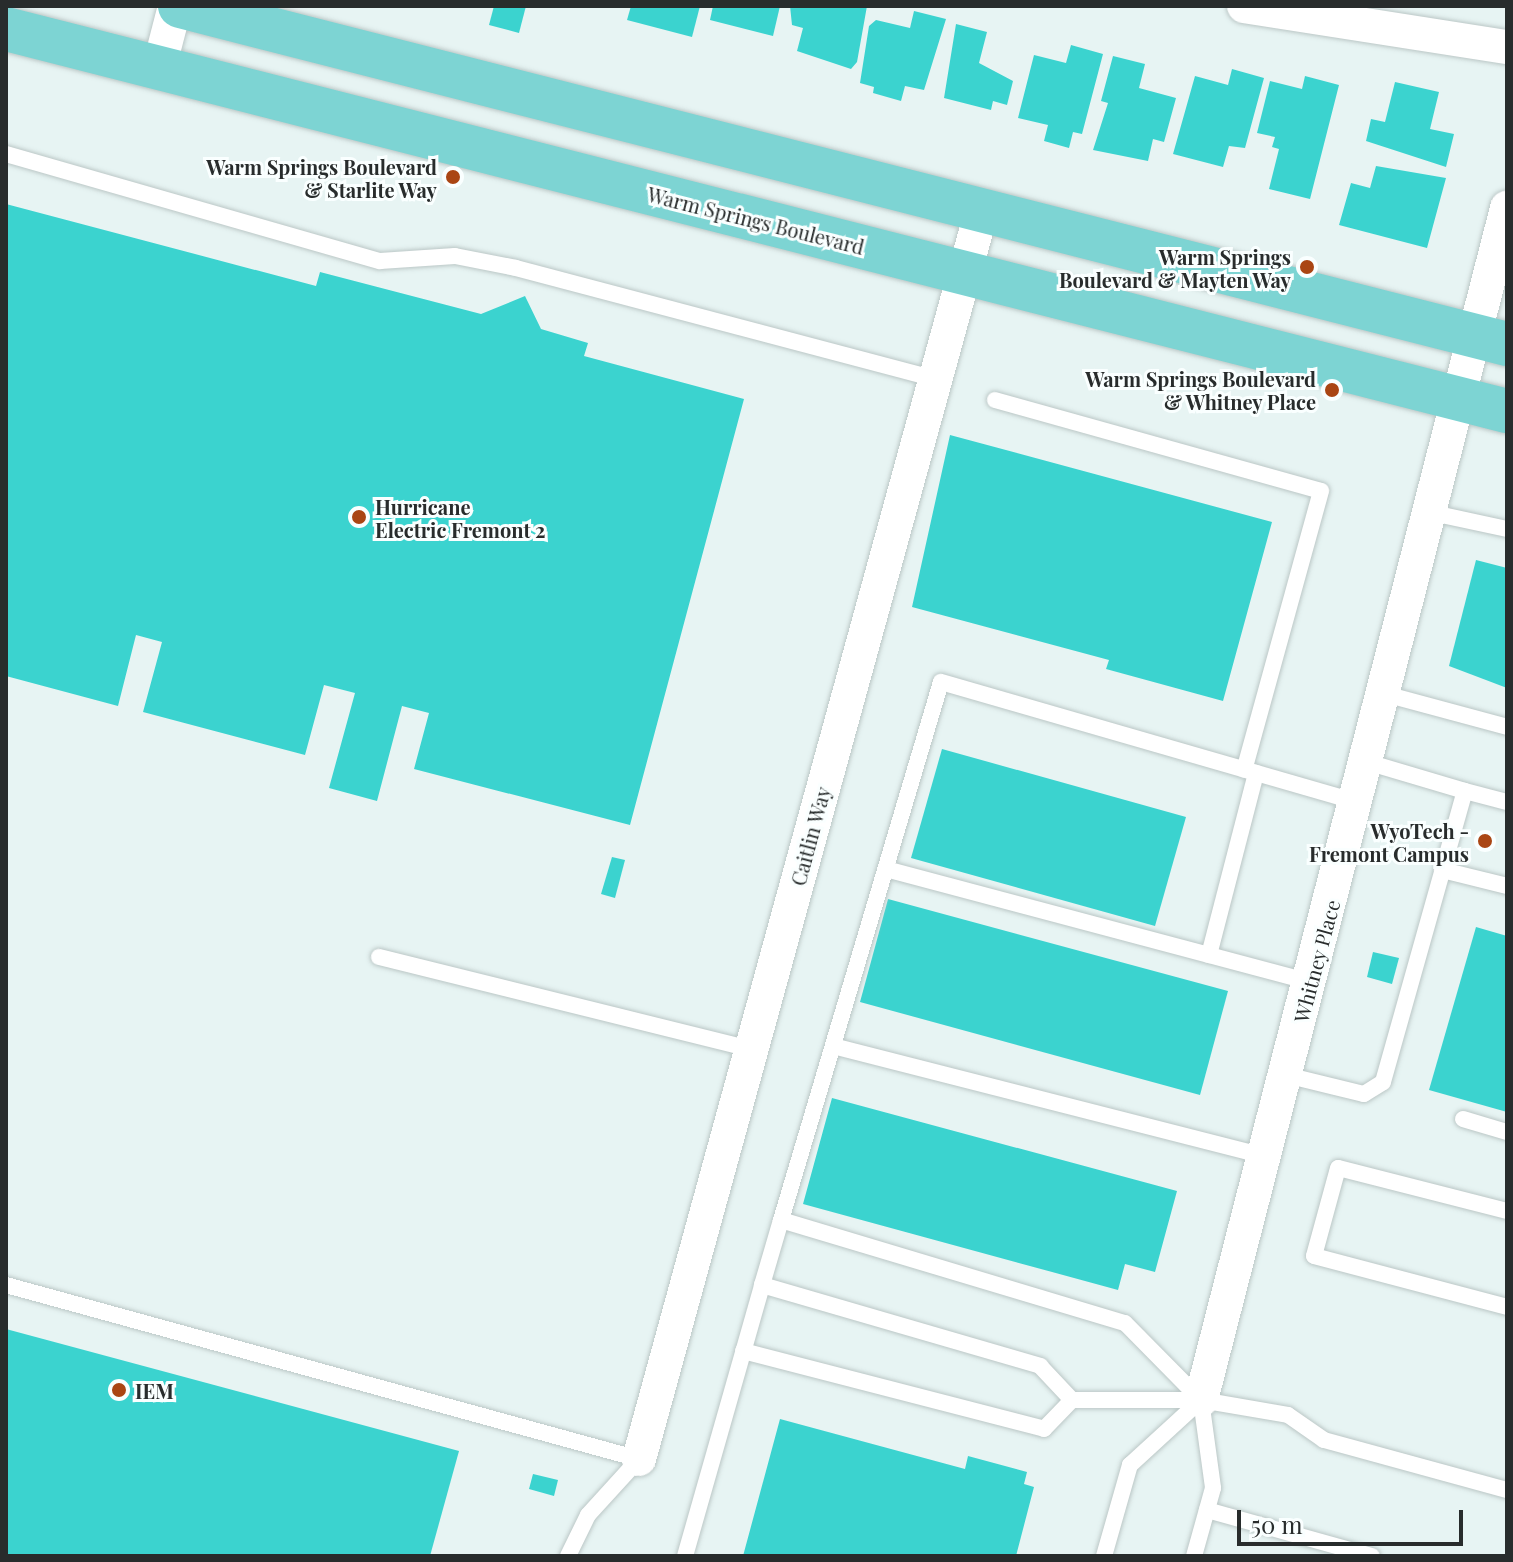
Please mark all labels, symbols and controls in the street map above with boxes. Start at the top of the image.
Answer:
place label: Warm Springs Boulevard & Starlite Way [206,154,437,201]
marker: Warm Springs Boulevard & Starlite Way [444,168,462,186]
street label: Warm Springs Boulevard [645,181,867,259]
place label: Warm Springs Boulevard & Mayten Way [1058,244,1291,291]
marker: Warm Springs Boulevard & Mayten Way [1298,258,1316,276]
place label: Warm Springs Boulevard & Whitney Place [1085,366,1316,413]
marker: Warm Springs Boulevard & Whitney Place [1323,381,1341,399]
place label: Hurricane Electric Fremont 2 [375,494,546,541]
marker: Hurricane Electric Fremont 2 [350,508,368,526]
street label: Caitlin Way [785,784,835,888]
place label: WyoTech - Fremont Campus [1309,818,1469,865]
marker: WyoTech - Fremont Campus [1476,832,1494,850]
street label: Whitney Place [1288,897,1344,1025]
place label: IEM [135,1378,174,1402]
marker: IEM [110,1381,128,1399]
scale bar [1241,1494,1467,1544]
text: 50 m [1251,1508,1303,1540]

